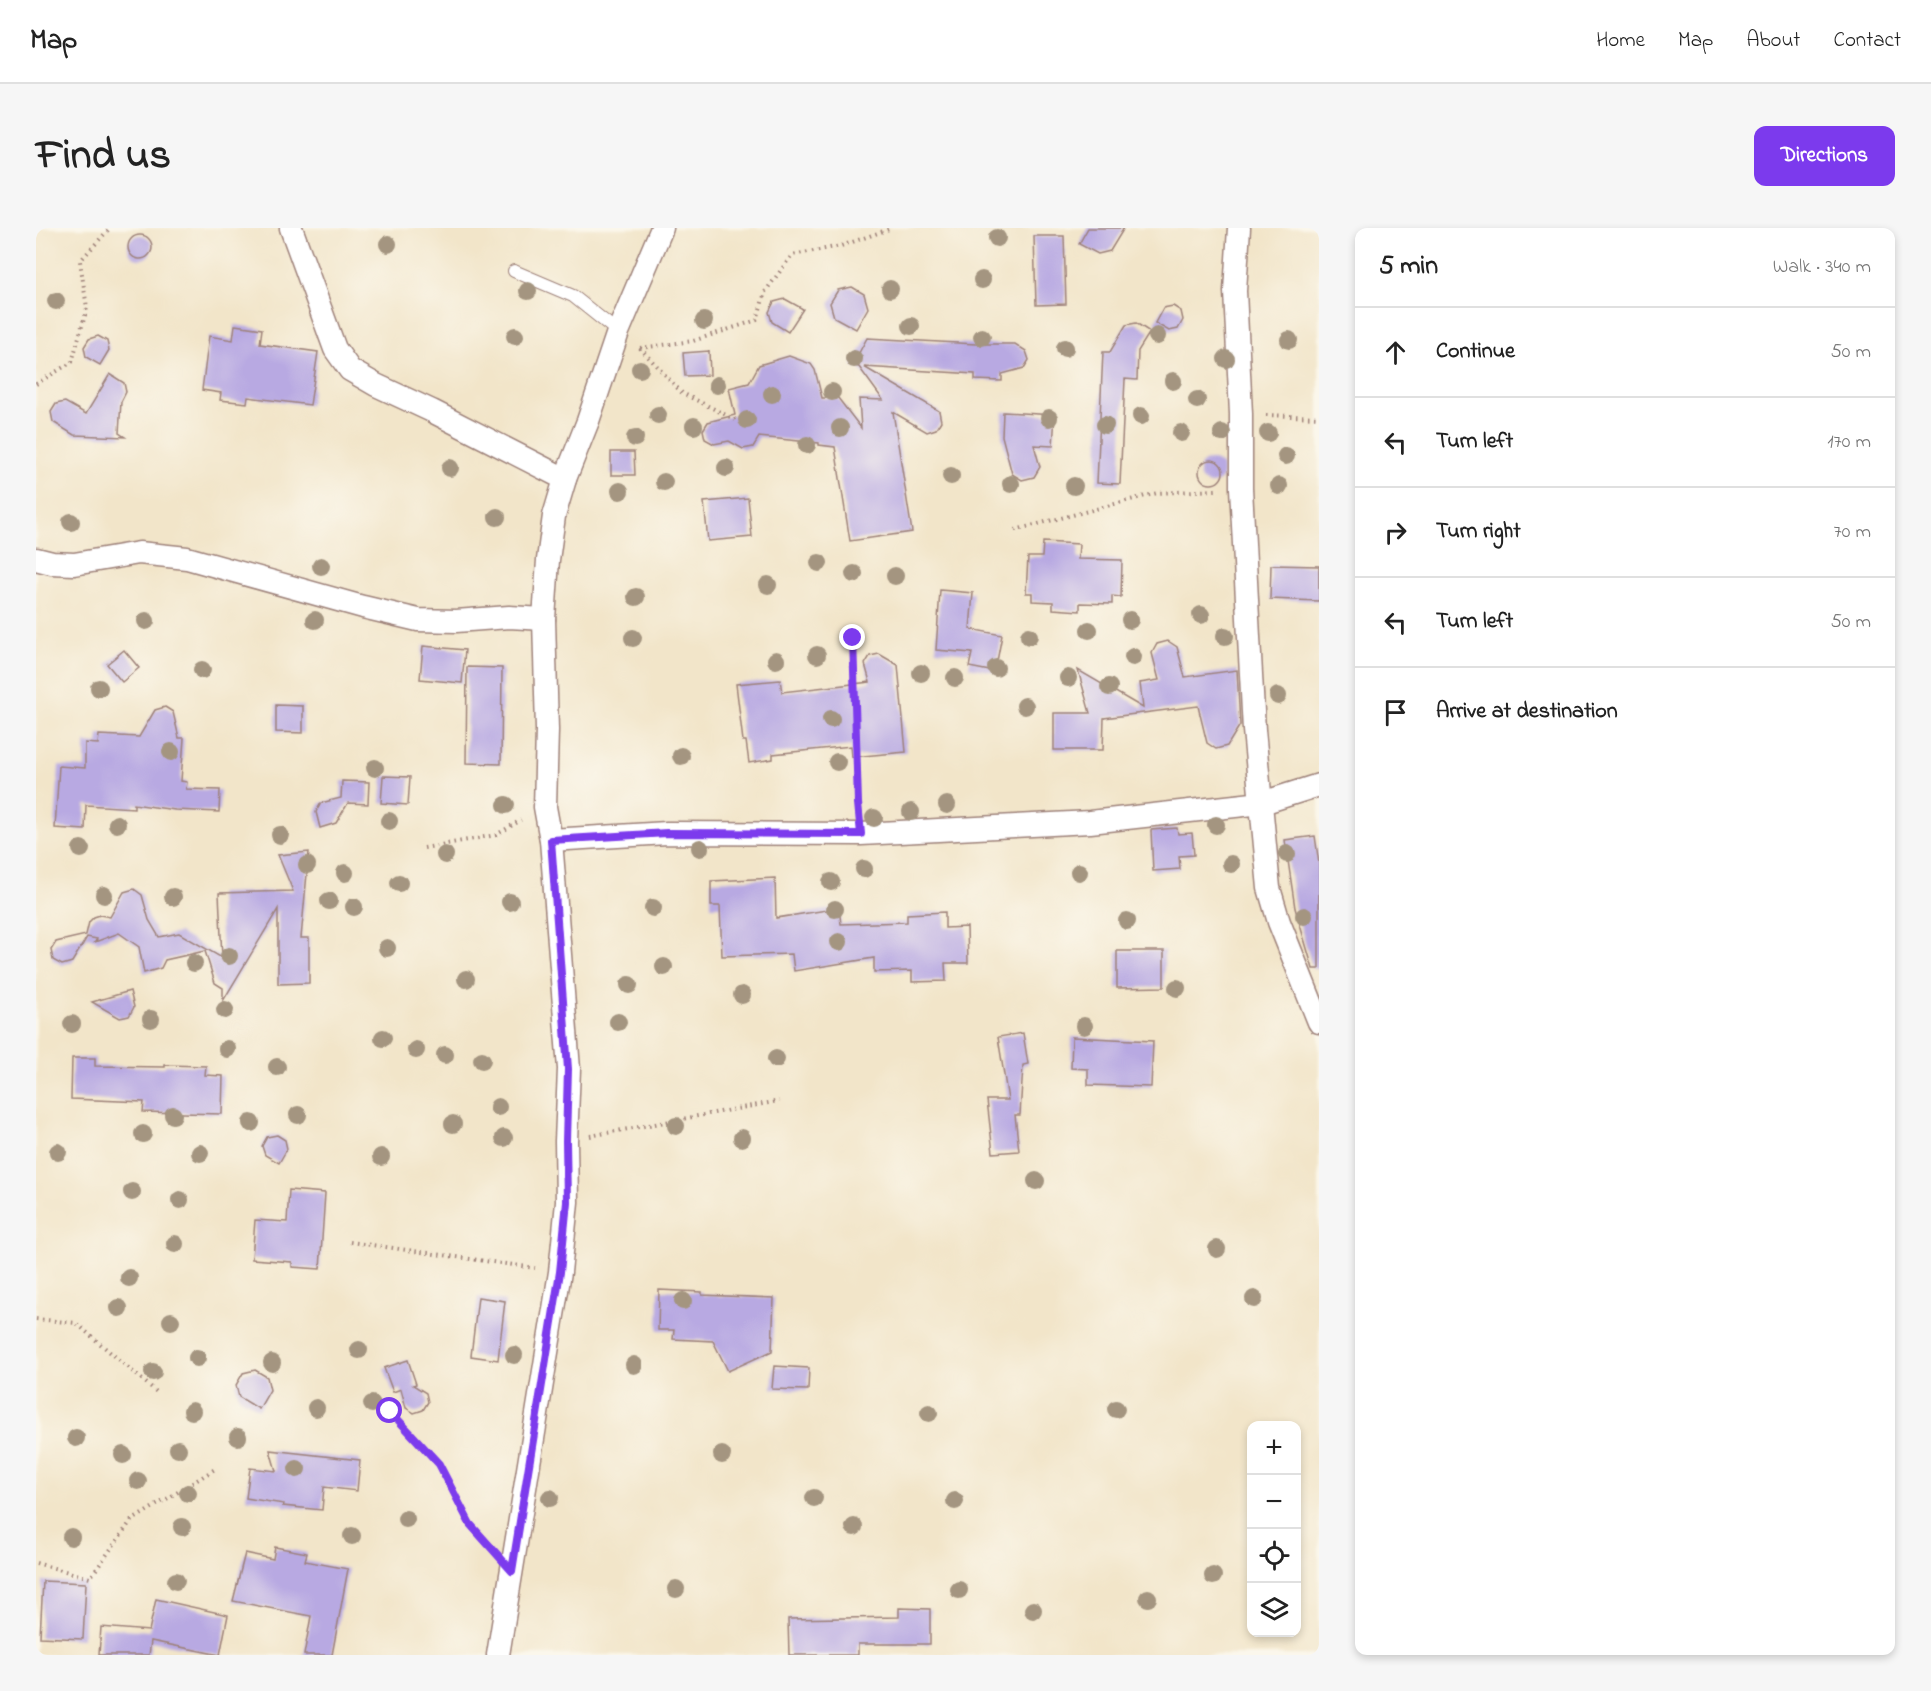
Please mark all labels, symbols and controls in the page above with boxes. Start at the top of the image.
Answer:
text: Map [30,21,77,62]
text: Home [1596,26,1645,56]
text: Map [1678,26,1713,56]
text: About [1746,26,1800,56]
text: Contact [1833,26,1901,56]
text: Find us [36,126,171,187]
button: Directions [1754,126,1895,186]
text: 5 min [1379,248,1438,286]
text: Walk · 340 m [1773,253,1871,282]
icon: ahead [1379,336,1412,369]
text: Continue [1436,336,1515,368]
text: 50 m [1830,338,1871,367]
icon: left [1379,426,1412,459]
text: Turn left [1436,426,1513,458]
text: 170 m [1827,428,1871,457]
icon: right [1379,516,1412,549]
text: Turn right [1436,516,1521,548]
text: 70 m [1834,518,1871,547]
icon: left [1379,606,1412,639]
text: Turn left [1436,606,1513,638]
text: 50 m [1830,608,1871,637]
route end [839,624,865,650]
icon: arrive [1379,696,1412,729]
text: Arrive at destination [1436,696,1618,728]
route start [376,1397,402,1423]
map controls [1247,1421,1301,1637]
button: + [1247,1421,1301,1475]
button: − [1247,1475,1301,1529]
button: locate [1247,1529,1301,1583]
button: layers [1247,1583,1301,1637]

